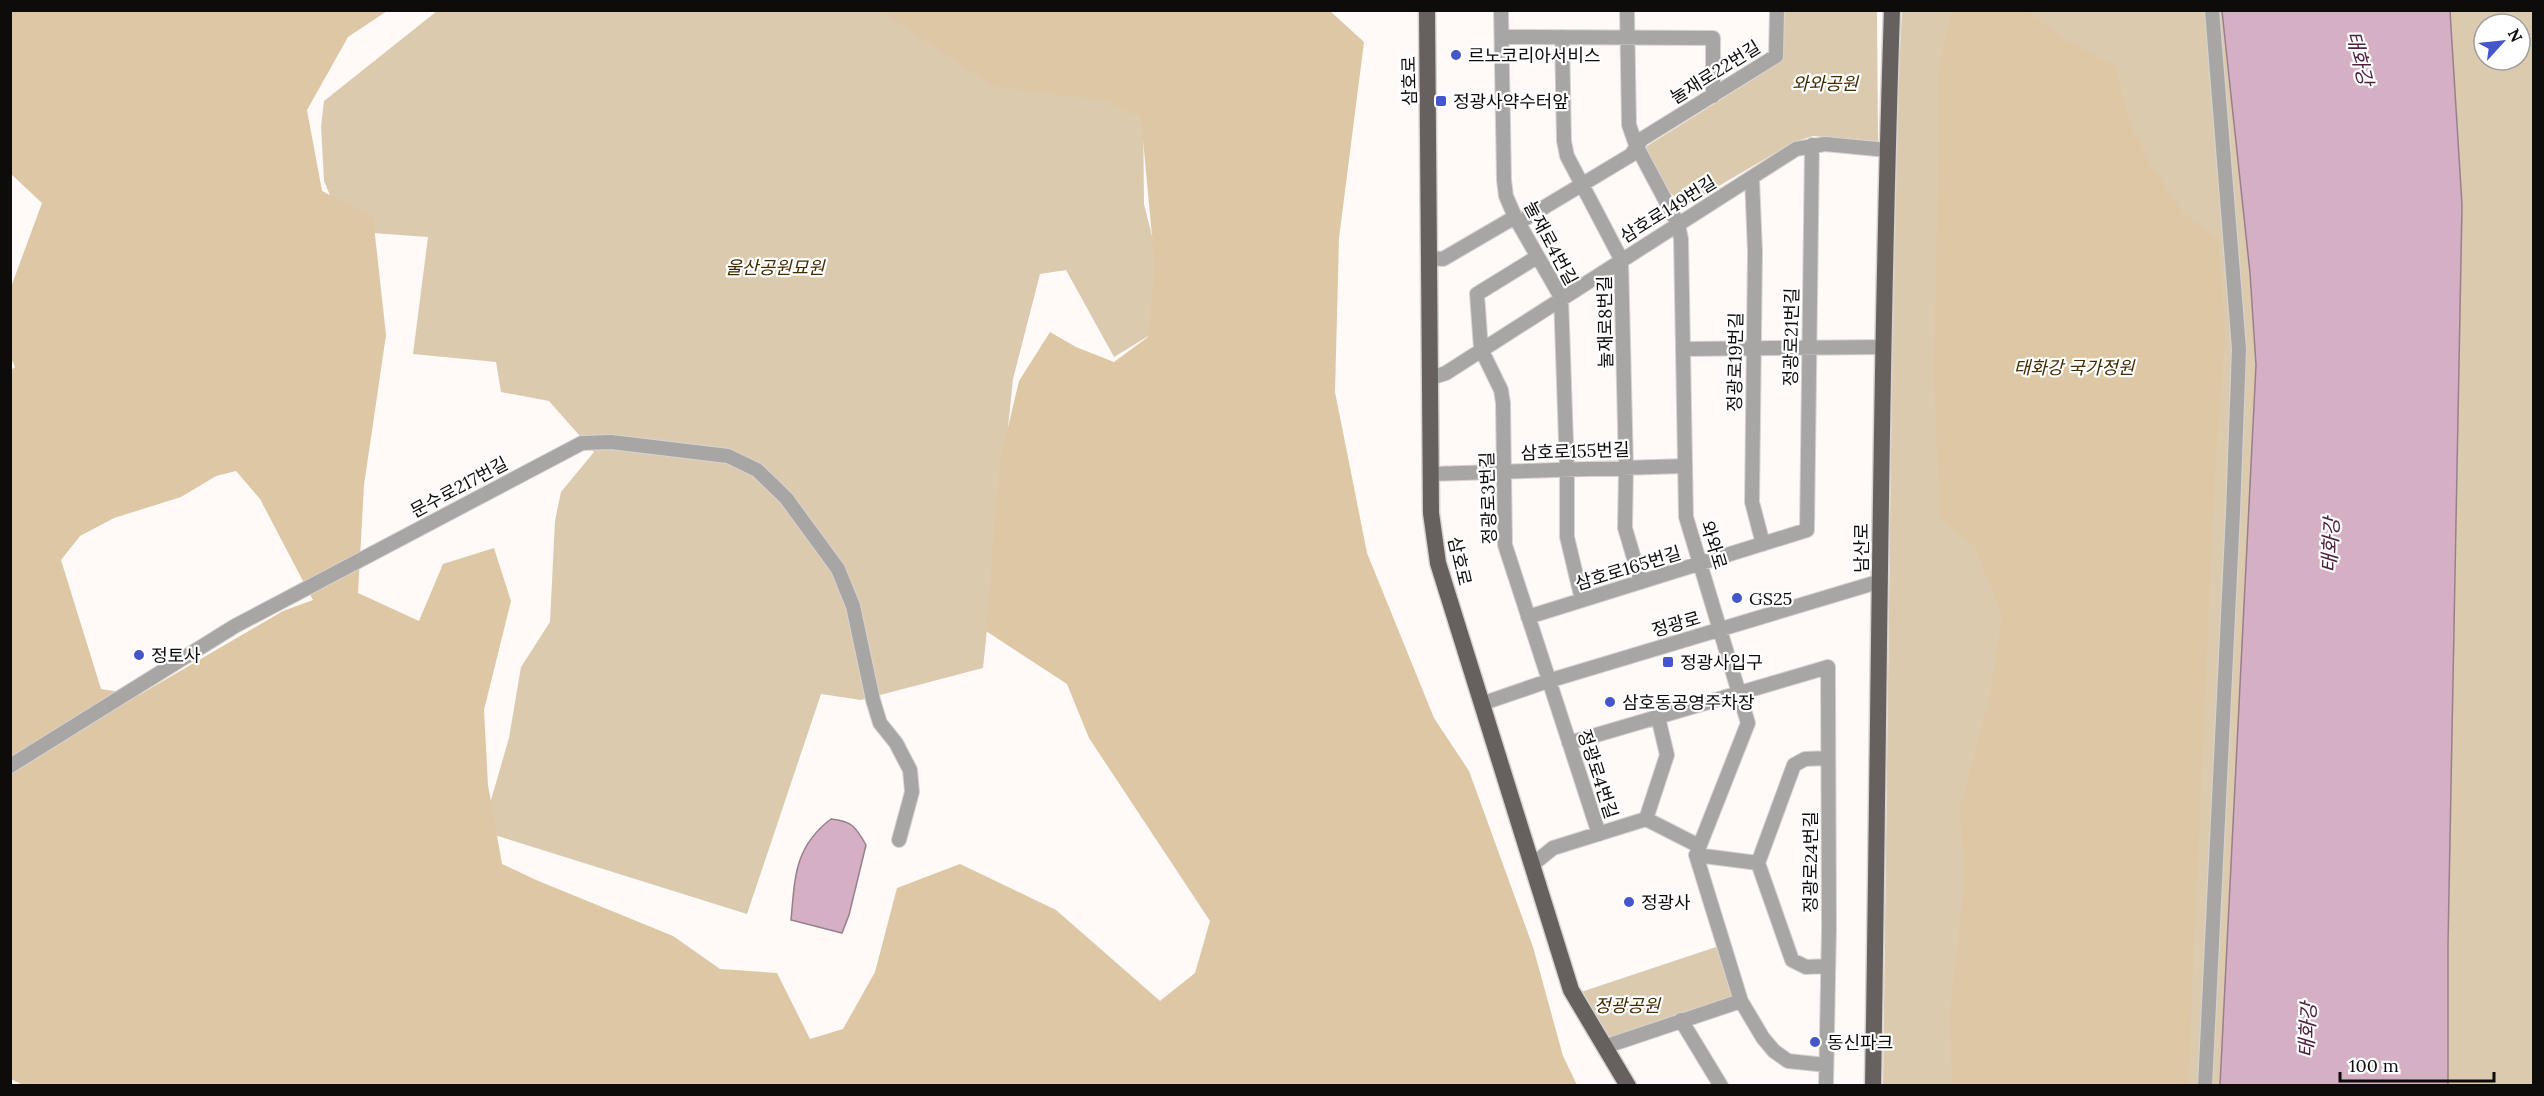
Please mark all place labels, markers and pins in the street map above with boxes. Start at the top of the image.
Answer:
place label: 르노코리아서비스 [1468,44,1600,67]
marker: 르노코리아서비스 [1449,48,1463,62]
place label: 정광사약수터앞 [1453,90,1569,113]
marker: 정광사약수터앞 [1434,94,1448,108]
place label: GS25 [1749,587,1792,610]
marker: GS25 [1730,591,1744,605]
place label: 정토사 [151,644,201,667]
marker: 정토사 [132,648,146,662]
place label: 정광사입구 [1680,651,1763,674]
marker: 정광사입구 [1661,655,1675,669]
place label: 삼호동공영주차장 [1622,691,1754,714]
marker: 삼호동공영주차장 [1603,695,1617,709]
place label: 정광사 [1641,891,1691,914]
marker: 정광사 [1622,895,1636,909]
place label: 동신파크 [1827,1031,1893,1054]
marker: 동신파크 [1808,1035,1822,1049]

